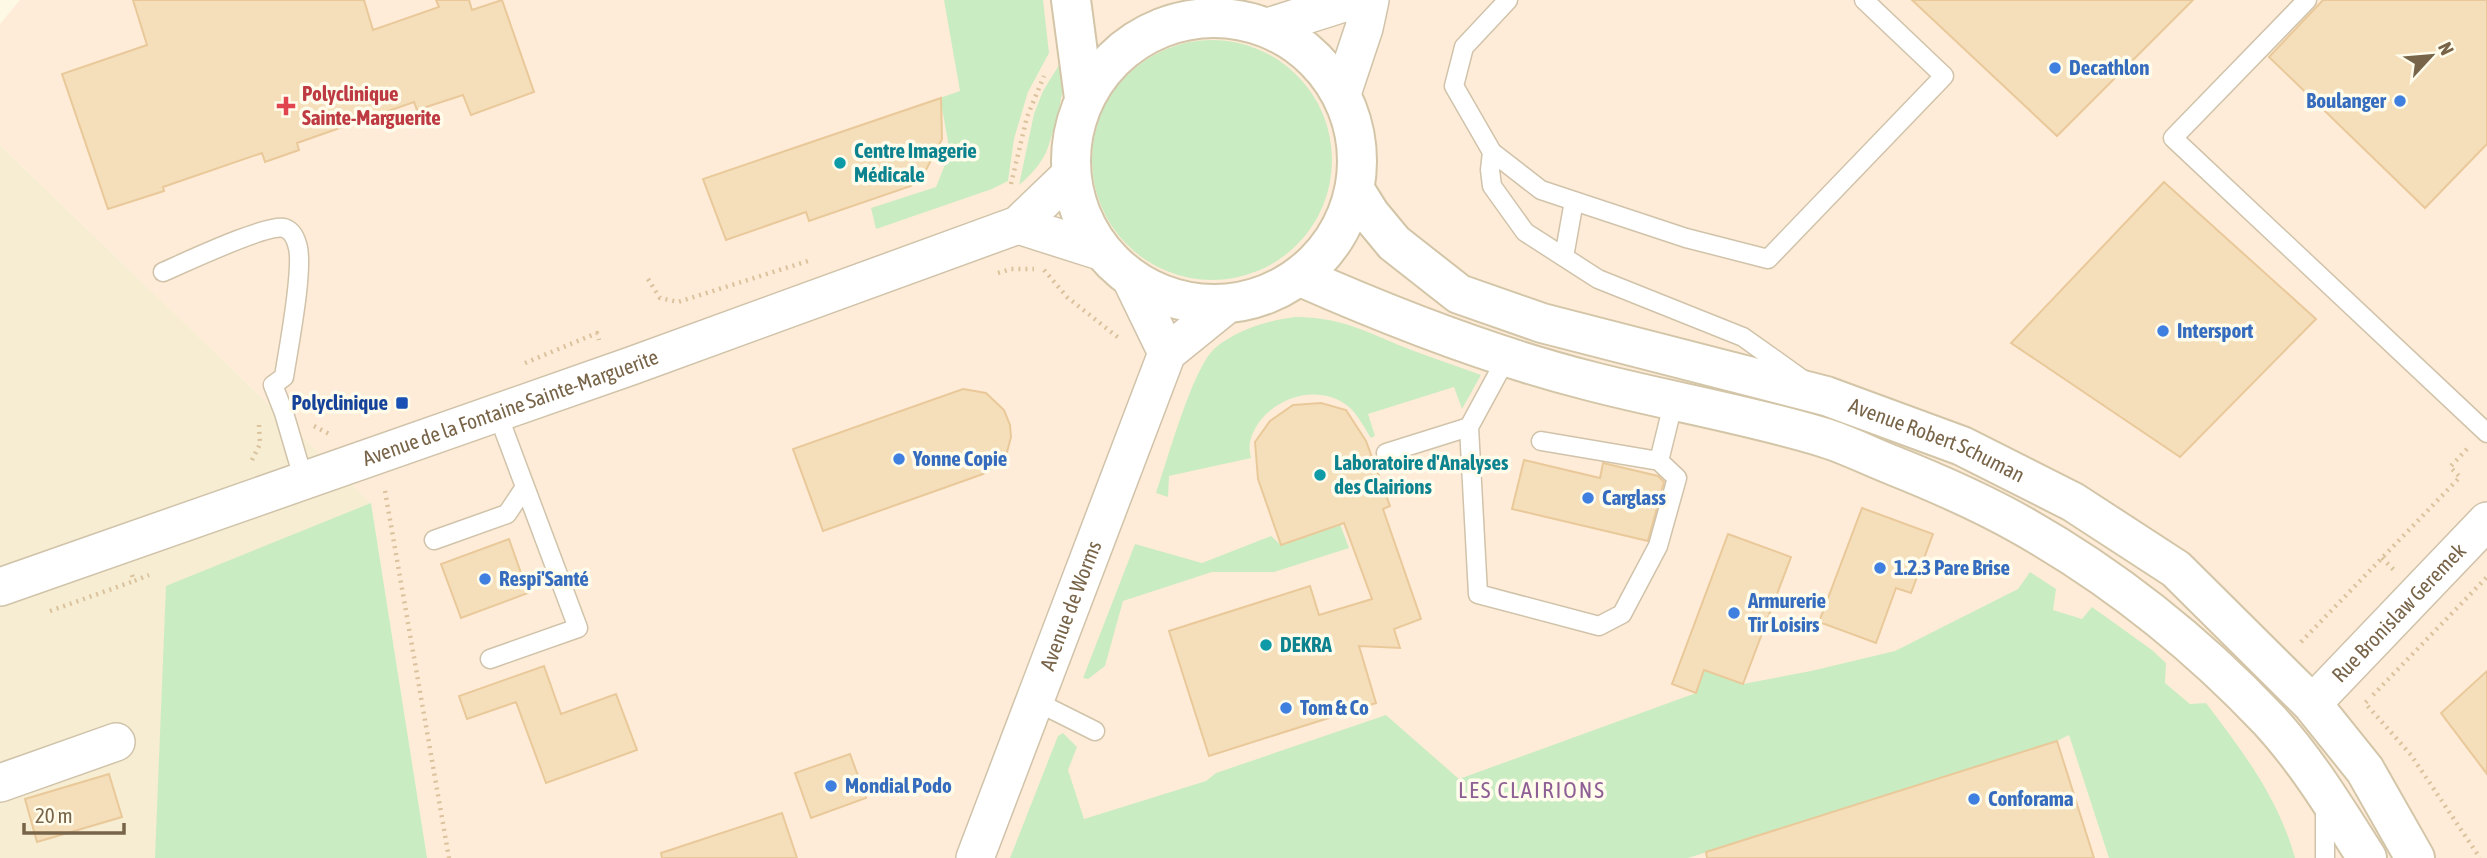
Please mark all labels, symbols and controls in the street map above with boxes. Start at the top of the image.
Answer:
north arrow [2396,21,2466,91]
text: N [2434,39,2459,58]
place label: Decathlon [2069,55,2149,79]
marker: Decathlon [2047,60,2063,76]
place label: Polyclinique Sainte-Marguerite [302,81,441,129]
place label: Boulanger [2306,88,2387,112]
marker: Boulanger [2392,93,2408,109]
marker: Polyclinique Sainte-Marguerite [276,96,296,116]
place label: Centre Imagerie Médicale [854,138,977,186]
marker: Centre Imagerie Médicale [832,155,848,171]
place label: Intersport [2177,318,2253,342]
marker: Intersport [2155,323,2171,339]
street label: Avenue de la Fontaine Sainte-Marguerite [359,344,661,470]
place label: Polyclinique [291,390,388,414]
street label: Avenue Robert Schuman [1846,393,2029,487]
marker: Polyclinique [394,395,410,411]
place label: Yonne Copie [912,446,1007,470]
place label: Laboratoire d'Analyses des Clairions [1334,450,1509,498]
marker: Yonne Copie [891,451,907,467]
marker: Laboratoire d'Analyses des Clairions [1312,467,1328,483]
place label: Carglass [1602,485,1667,509]
marker: Carglass [1580,490,1596,506]
street label: Avenue de Worms [1035,537,1106,673]
street label: Rue Bronislaw Geremek [2327,538,2470,687]
place label: 1.2.3 Pare Brise [1894,555,2010,579]
marker: 1.2.3 Pare Brise [1872,560,1888,576]
place label: Respi'Santé [499,566,589,590]
marker: Respi'Santé [477,571,493,587]
place label: Armurerie Tir Loisirs [1747,588,1826,636]
marker: Armurerie Tir Loisirs [1726,605,1742,621]
place label: DEKRA [1280,632,1332,656]
marker: DEKRA [1258,637,1274,653]
place label: Tom & Co [1300,695,1369,719]
marker: Tom & Co [1278,700,1294,716]
place label: Mondial Podo [845,773,952,797]
district label: LES CLAIRIONS [1458,777,1606,803]
marker: Mondial Podo [823,778,839,794]
place label: Conforama [1988,786,2074,810]
marker: Conforama [1966,791,1982,807]
scale bar [24,792,124,836]
text: 20 m [35,803,73,827]

